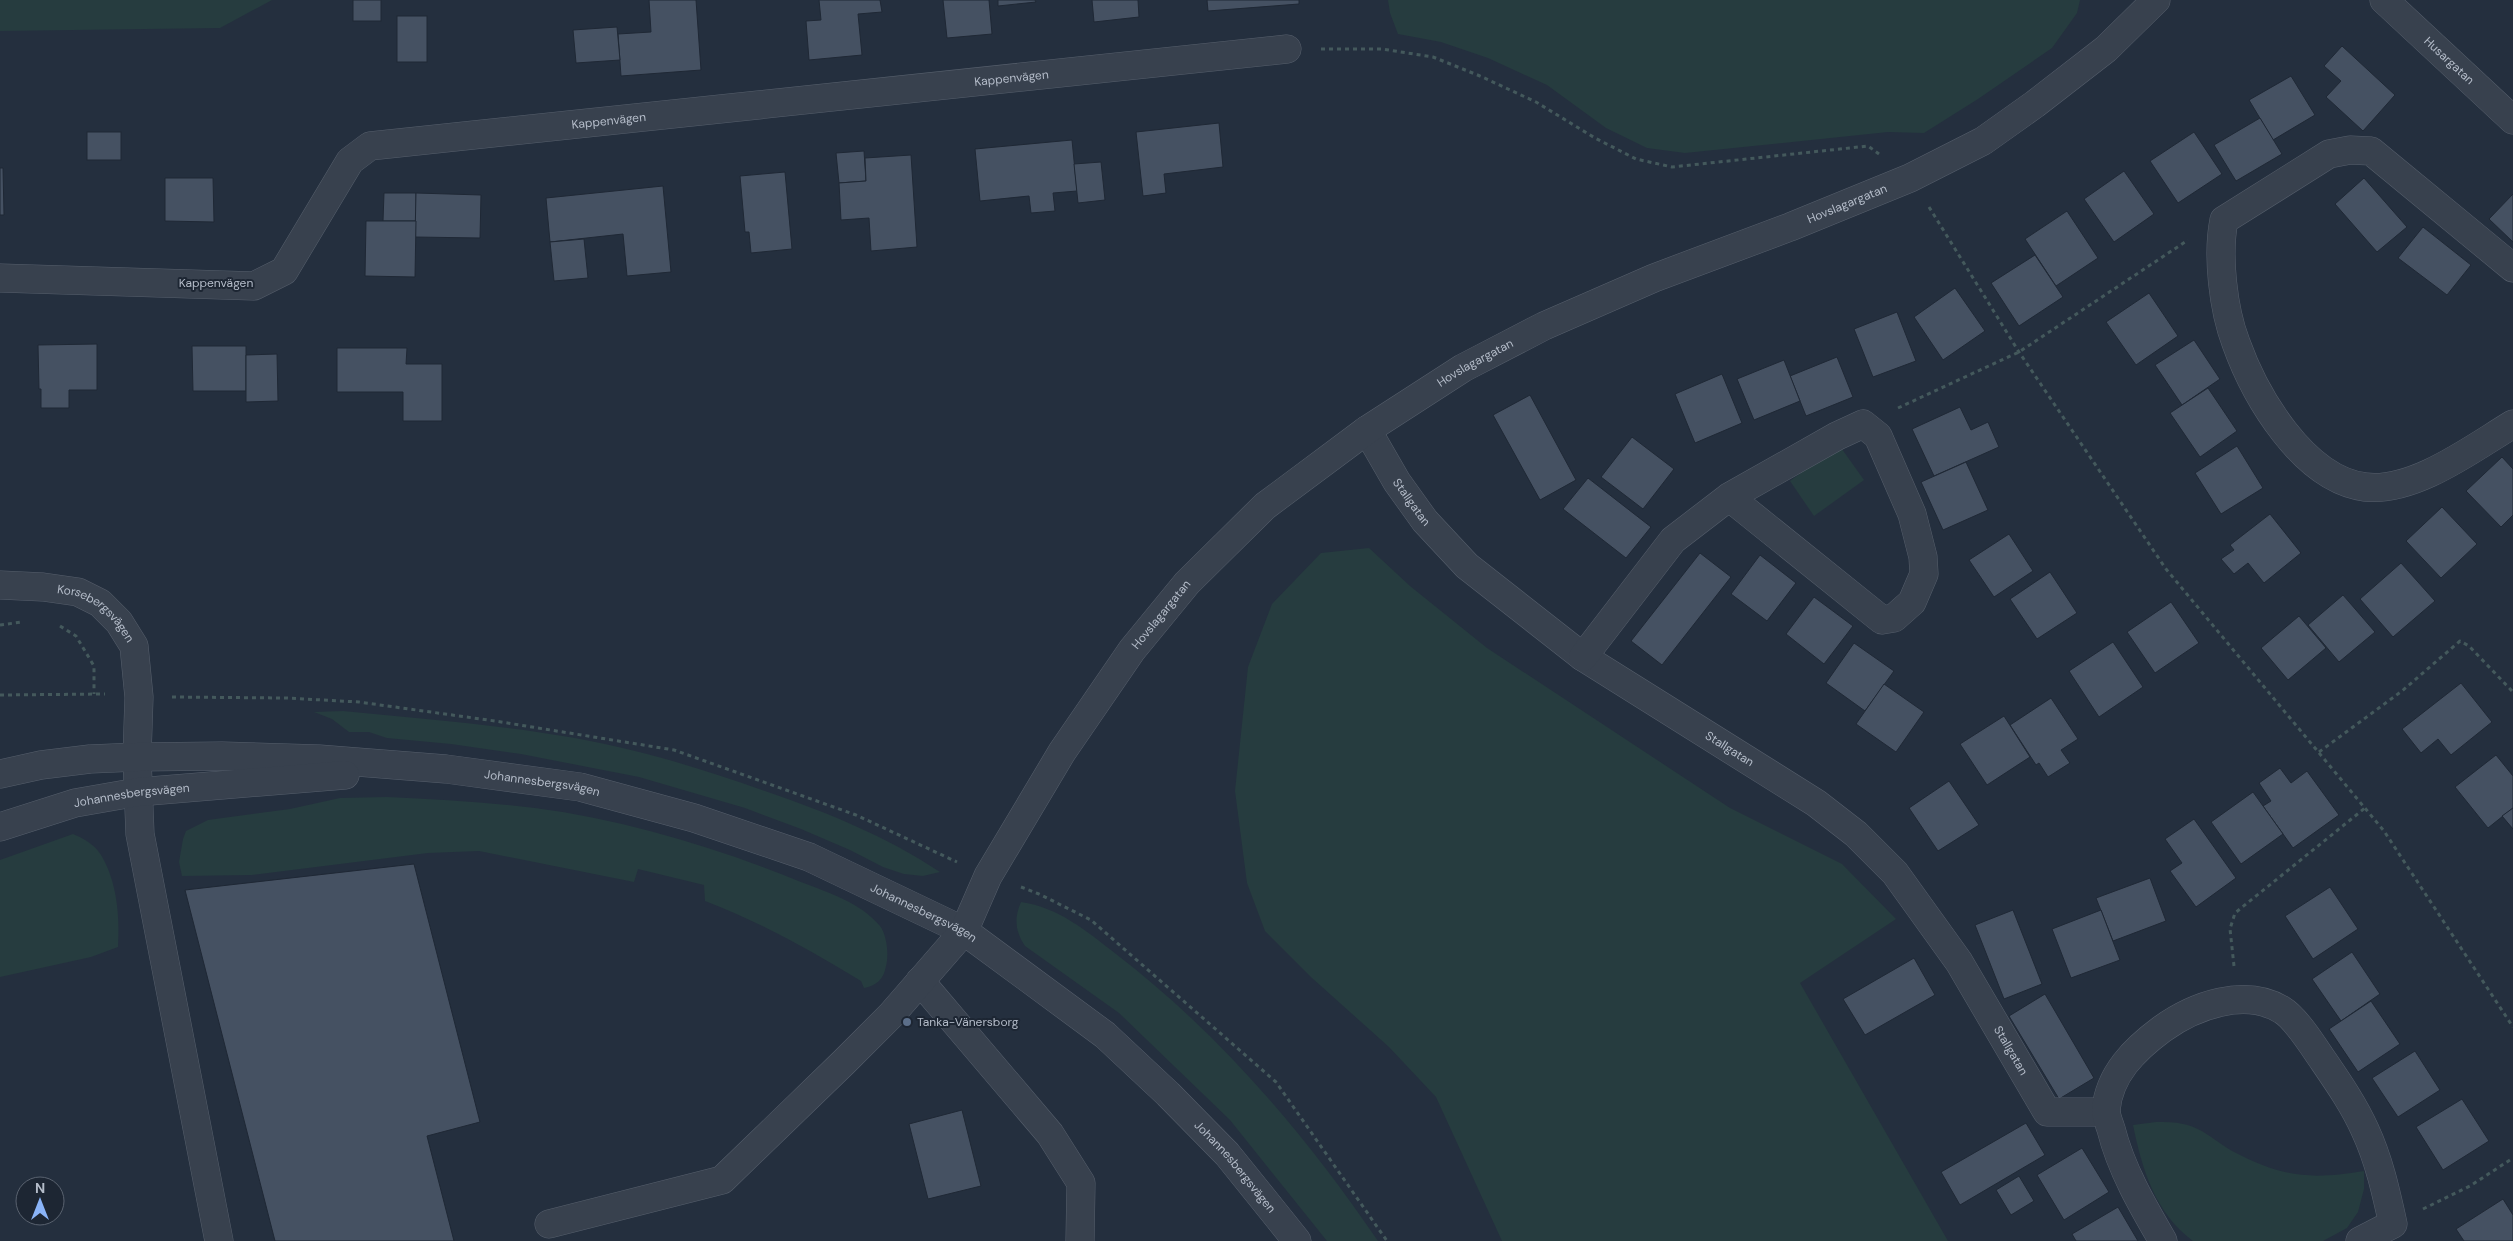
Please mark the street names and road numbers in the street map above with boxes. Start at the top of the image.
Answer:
street label: Husargatan [2421,33,2478,88]
street label: Kappenvägen [974,66,1050,90]
street label: Kappenvägen [571,109,647,133]
street label: Hovslagargatan [1805,180,1890,227]
street label: Kappenvägen [179,275,253,291]
street label: Hovslagargatan [1434,335,1516,391]
street label: Stallgatan [1389,475,1434,530]
street label: Hovslagargatan [1128,577,1194,652]
street label: Korsebergsvägen [56,581,138,645]
street label: Stallgatan [1702,728,1757,770]
street label: Johannesbergsvägen [483,766,602,800]
street label: Johannesbergsvägen [72,780,190,811]
street label: Johannesbergsvägen [868,879,980,946]
street label: Stallgatan [1990,1023,2032,1078]
street label: Johannesbergsvägen [1191,1117,1279,1216]

